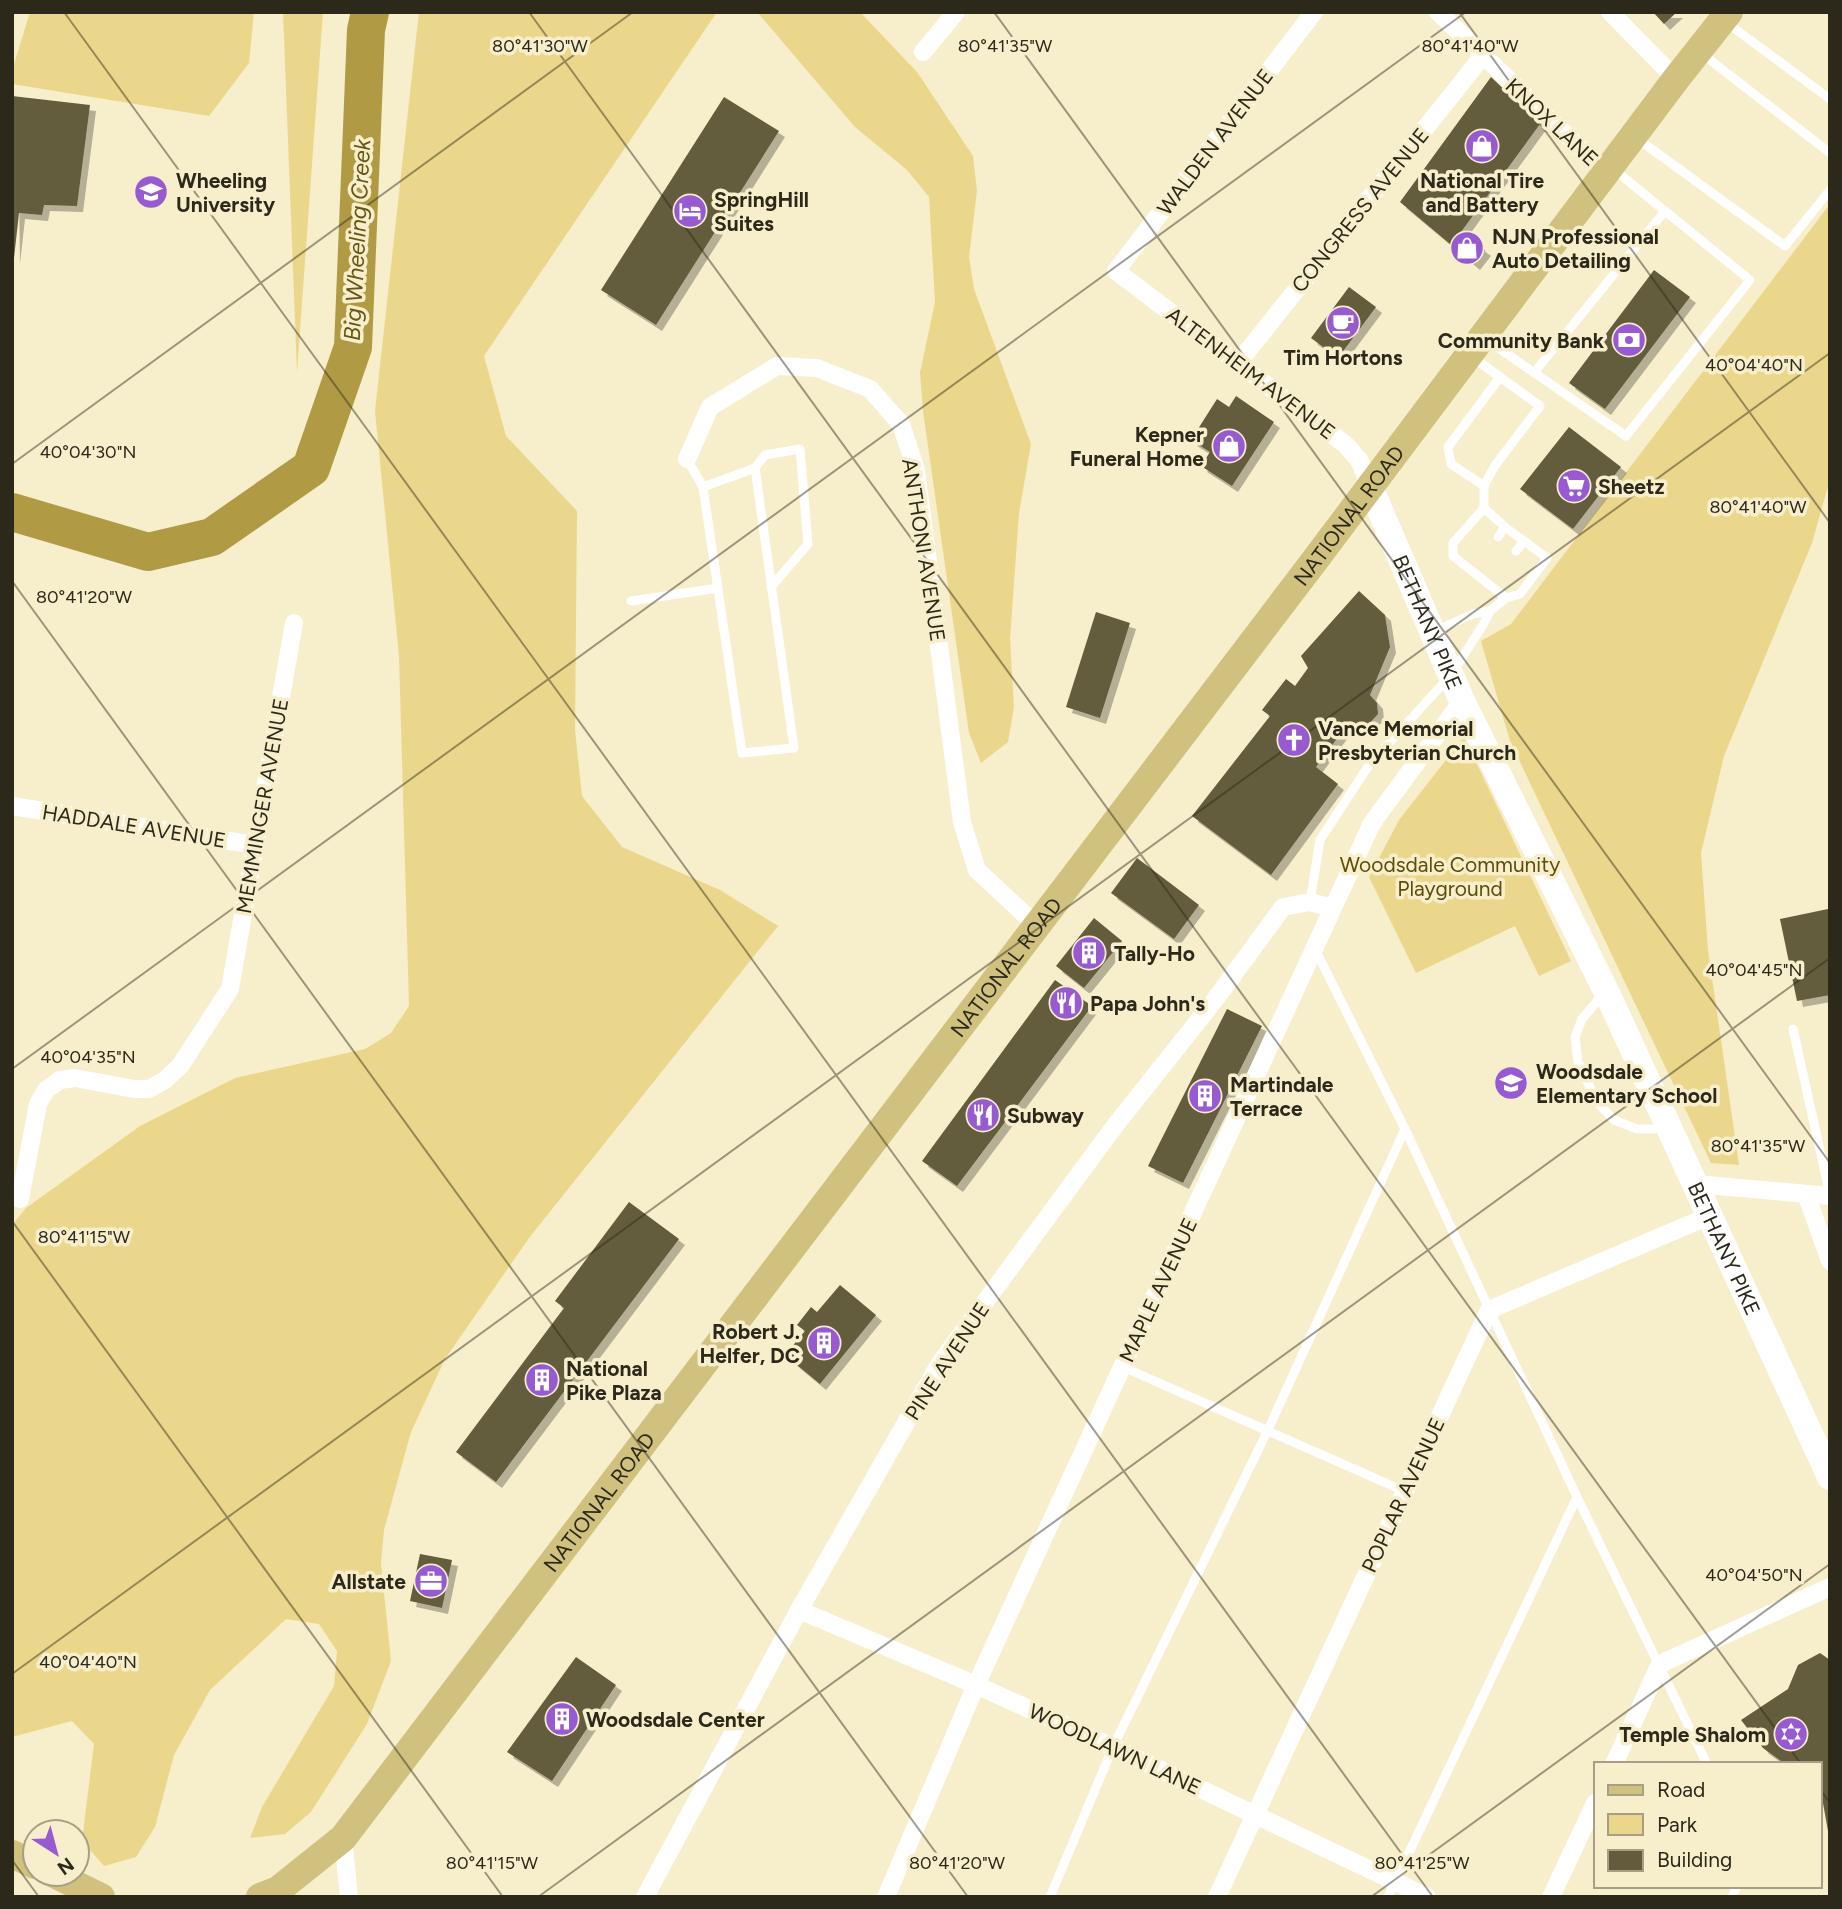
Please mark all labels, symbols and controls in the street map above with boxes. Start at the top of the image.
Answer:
text: 80°41'30"W [492,35,589,57]
text: 80°41'35"W [958,35,1053,57]
text: 80°41'40"W [1421,35,1519,57]
street label: WALDEN AVENUE [1152,64,1278,220]
street label: KNOX LANE [1501,73,1603,171]
street label: CONGRESS AVENUE [1286,123,1434,297]
shop icon: National Tire and Battery [1463,127,1501,165]
water label: Big Wheeling Creek [338,138,376,342]
place label: Wheeling University [176,168,276,217]
place label: National Tire and Battery [1420,168,1544,217]
school or university icon: Wheeling University [132,173,170,211]
place label: SpringHill Suites [714,187,809,236]
hotel icon: SpringHill Suites [671,192,709,230]
place label: NJN Professional Auto Detailing [1492,224,1659,273]
shop icon: NJN Professional Auto Detailing [1448,229,1486,267]
street label: ALTENHEIM AVENUE [1162,301,1340,445]
cafe icon: Tim Hortons [1324,304,1362,342]
bank icon: Community Bank [1610,321,1648,359]
place label: Community Bank [1438,328,1605,353]
place label: Tim Hortons [1283,345,1403,370]
text: 40°04'40"N [1705,354,1803,376]
place label: Kepner Funeral Home [1070,422,1204,471]
shop icon: Kepner Funeral Home [1210,427,1248,465]
street label: NATIONAL ROAD [1288,440,1409,590]
text: 40°04'30"N [40,441,136,463]
street label: ANTHONI AVENUE [897,457,951,643]
supermarket icon: Sheetz [1555,467,1593,505]
place label: Sheetz [1598,474,1664,499]
text: 80°41'40"W [1709,496,1807,518]
street label: BETHANY PIKE [1388,551,1468,693]
text: 80°41'20"W [36,586,133,608]
street label: MEMMINGER AVENUE [231,696,293,916]
place label: Vance Memorial Presbyterian Church [1318,716,1516,765]
church icon: Vance Memorial Presbyterian Church [1275,721,1313,759]
street label: HADDALE AVENUE [40,799,228,853]
park label: Woodsdale Community Playground [1340,852,1560,901]
street label: NATIONAL ROAD [945,892,1066,1042]
building icon: Tally-Ho [1070,934,1108,972]
place label: Tally-Ho [1114,941,1195,966]
text: 40°04'45"N [1706,959,1802,981]
restaurant icon: Papa John's [1047,984,1085,1022]
place label: Papa John's [1090,991,1205,1016]
text: 40°04'35"N [40,1046,136,1068]
place label: Woodsdale Elementary School [1536,1059,1717,1108]
school or university icon: Woodsdale Elementary School [1492,1064,1530,1102]
place label: Martindale Terrace [1230,1072,1334,1121]
building icon: Martindale Terrace [1186,1077,1224,1115]
restaurant icon: Subway [964,1096,1002,1134]
place label: Subway [1007,1103,1085,1128]
text: 80°41'35"W [1711,1135,1806,1157]
street label: BETHANY PIKE [1683,1178,1766,1319]
street label: MAPLE AVENUE [1114,1214,1202,1366]
text: 80°41'15"W [38,1226,131,1248]
street label: PINE AVENUE [900,1297,994,1425]
place label: Robert J. Helfer, DC [700,1319,800,1368]
building icon: Robert J. Helfer, DC [805,1324,843,1362]
place label: National Pike Plaza [566,1356,662,1405]
building icon: National Pike Plaza [523,1361,561,1399]
street label: POPLAR AVENUE [1356,1414,1450,1576]
street label: NATIONAL ROAD [538,1427,660,1576]
office icon: Allstate [412,1562,450,1600]
text: 40°04'50"N [1705,1564,1803,1586]
place label: Allstate [332,1569,406,1594]
text: 40°04'40"N [39,1651,137,1673]
street label: WOODLAWN LANE [1025,1698,1205,1800]
building icon: Woodsdale Center [543,1700,581,1738]
place label: Woodsdale Center [586,1707,765,1732]
synagogue icon: Temple Shalom [1772,1715,1810,1753]
place label: Temple Shalom [1619,1722,1766,1747]
legend [1594,1762,1821,1888]
text: Road [1657,1777,1705,1802]
text: Park [1657,1812,1698,1837]
north arrow [21,1818,91,1888]
text: Building [1657,1847,1732,1872]
text: 80°41'15"W [446,1852,539,1874]
text: 80°41'20"W [909,1852,1006,1874]
text: 80°41'25"W [1375,1852,1470,1874]
text: N [53,1853,78,1880]

